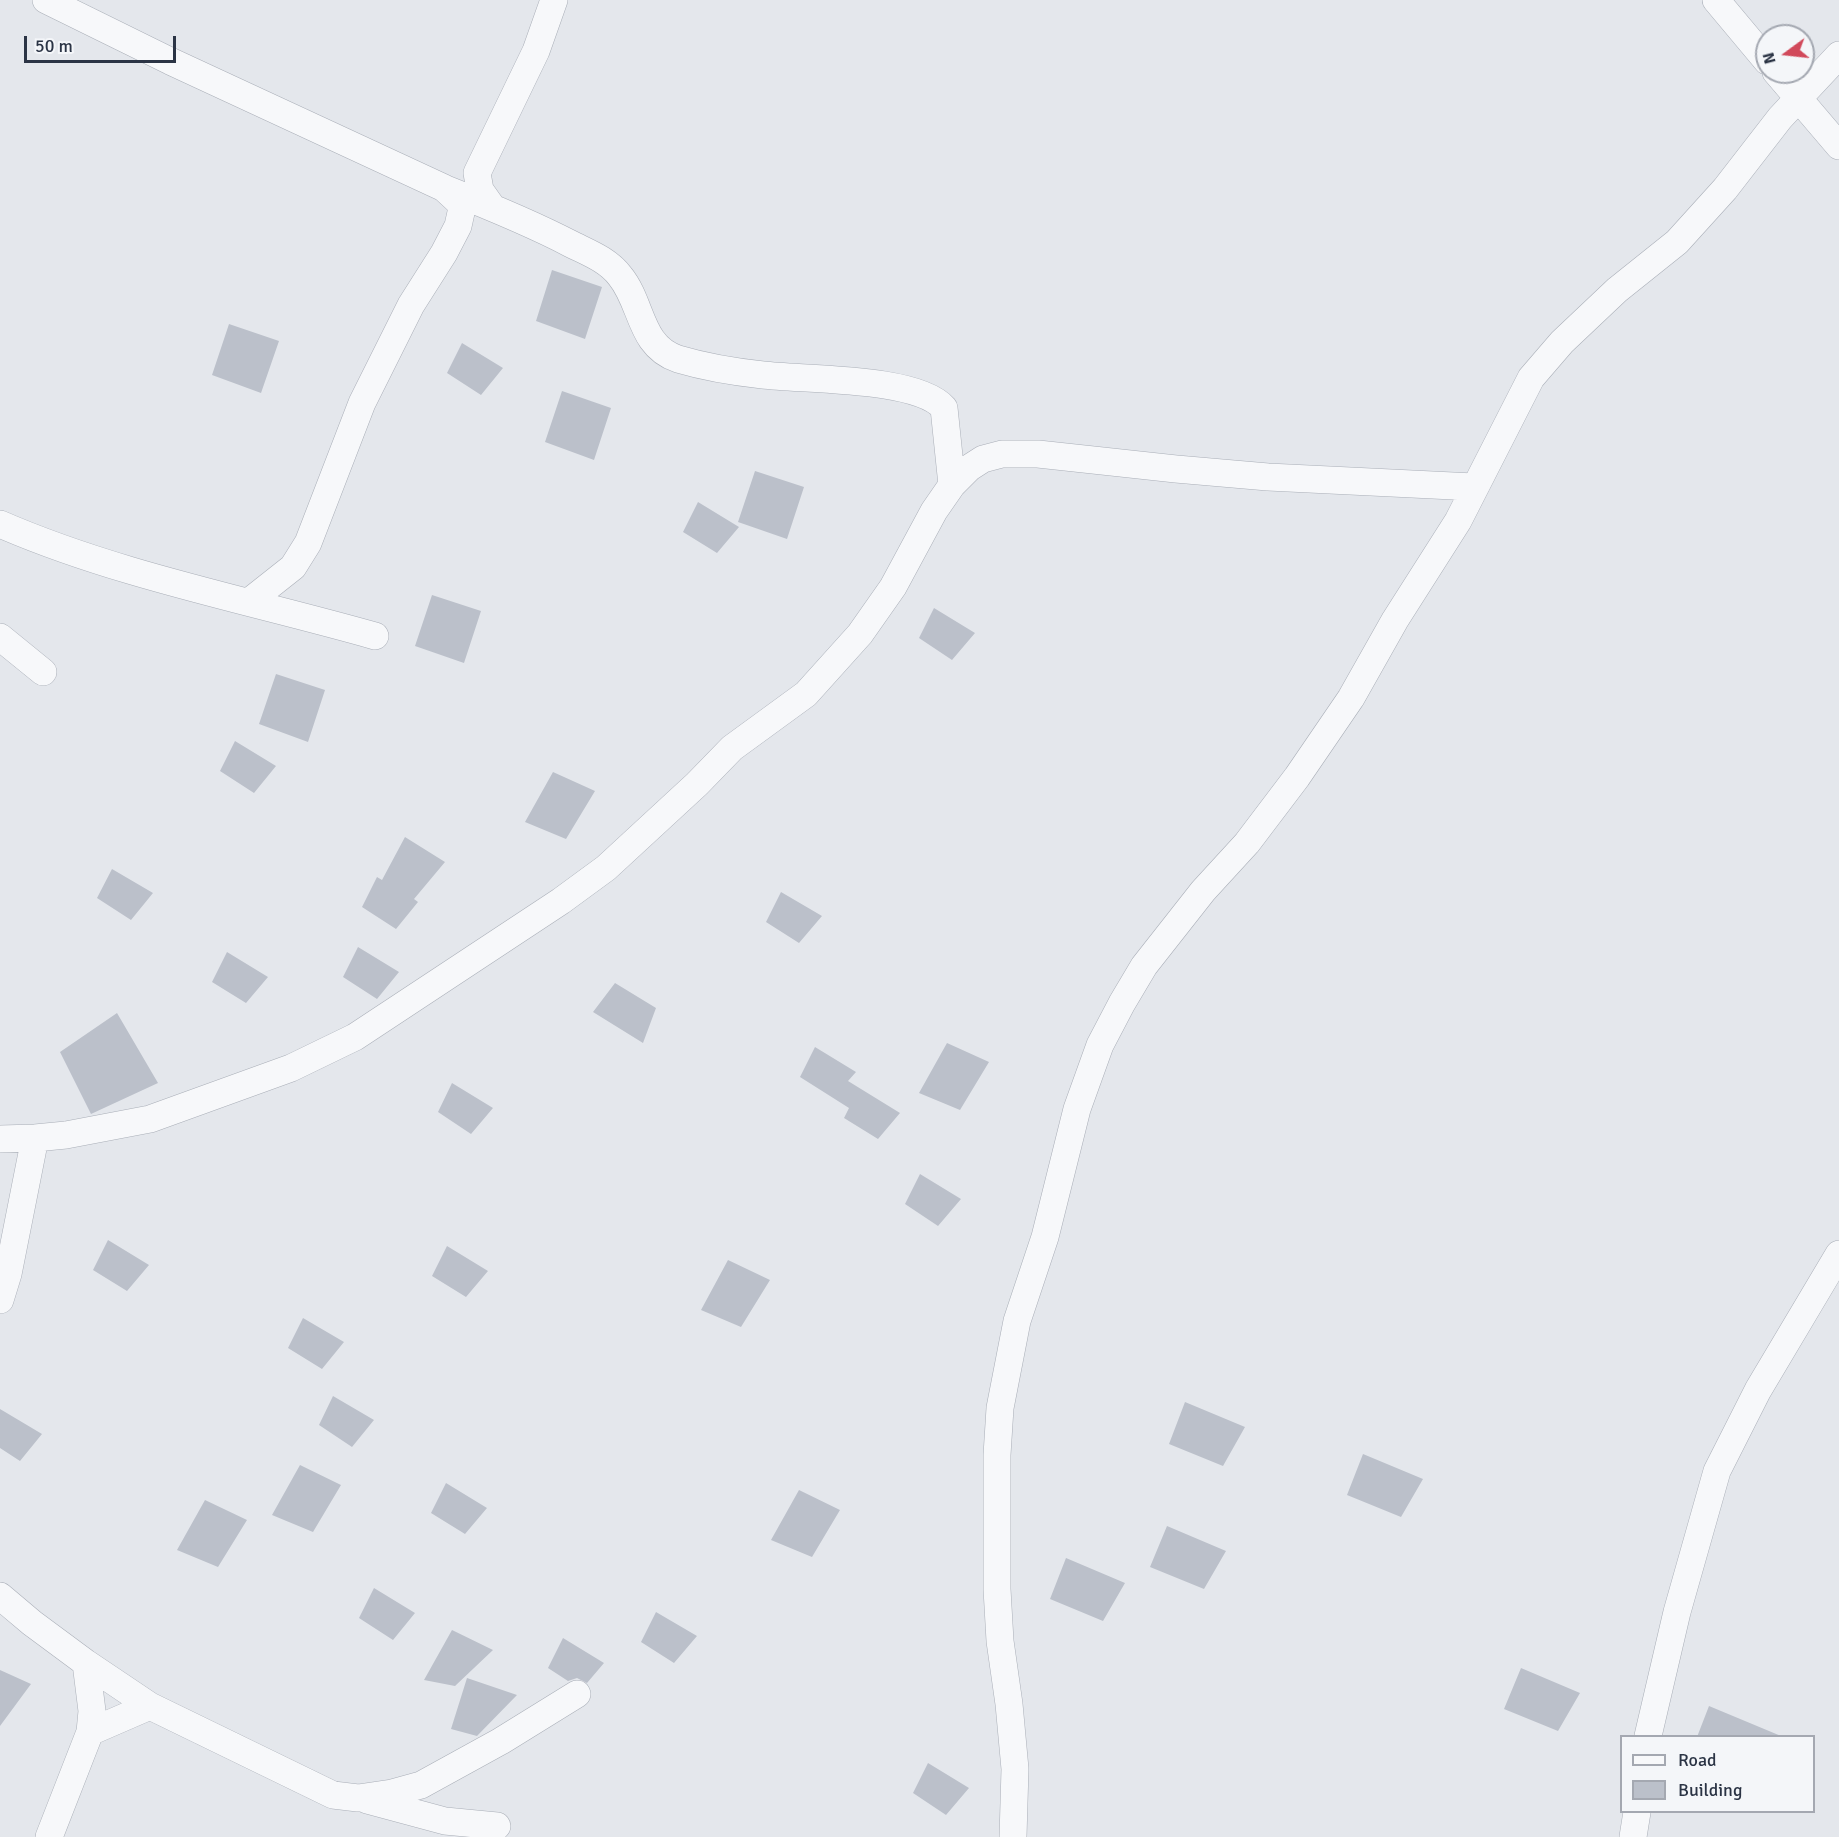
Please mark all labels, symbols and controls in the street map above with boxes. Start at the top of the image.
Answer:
scale bar [27,24,178,62]
north arrow [1755,24,1815,84]
text: 50 m [35,35,73,57]
text: N [1758,50,1781,66]
legend [1620,1735,1815,1813]
text: Road [1678,1749,1717,1771]
text: Building [1678,1779,1742,1801]

